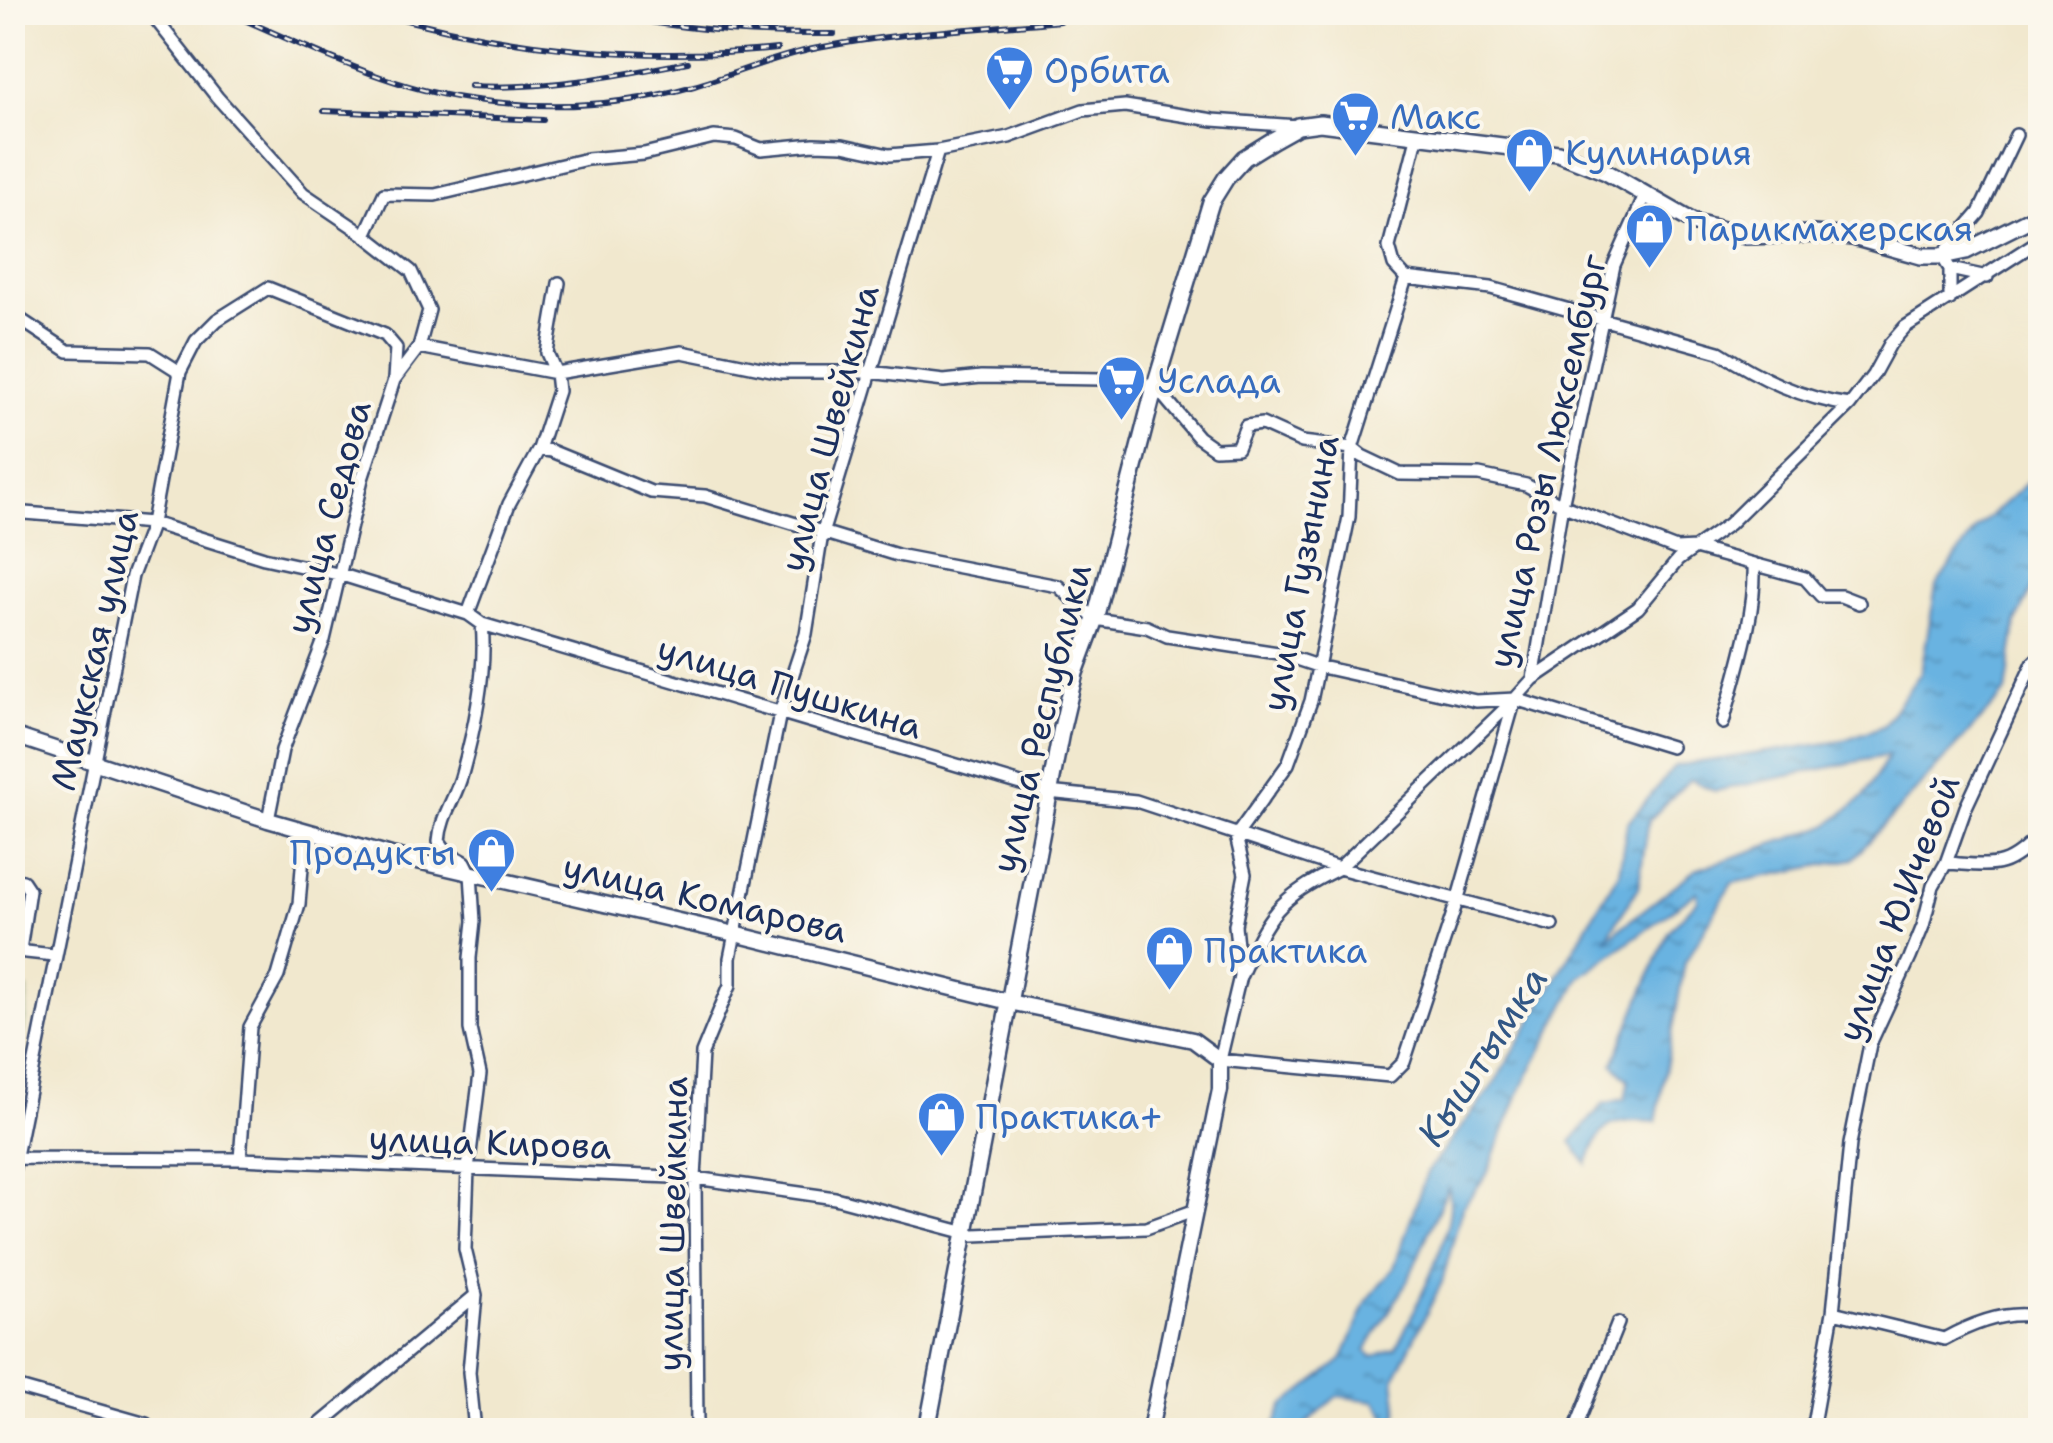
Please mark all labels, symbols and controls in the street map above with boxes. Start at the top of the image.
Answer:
supermarket icon: Орбита [983,44,1035,112]
place label: Орбита [1044,47,1170,94]
supermarket icon: Макс [1329,90,1381,158]
place label: Макс [1390,93,1481,140]
shop icon: Кулинария [1504,126,1556,194]
place label: Кулинария [1565,129,1752,176]
shop icon: Парикмахерская [1624,202,1676,270]
place label: Парикмахерская [1685,205,1973,252]
street label: улица Розы Люксембург [1477,249,1618,672]
street label: улица Швейкина [768,279,890,577]
supermarket icon: Услада [1096,354,1148,422]
place label: Услада [1157,357,1281,404]
street label: улица Седова [274,395,382,639]
street label: улица Гузынина [1250,431,1350,715]
street label: Маукская улица [39,505,149,795]
street label: улица Республики [980,559,1102,877]
street label: улица Пушкина [652,624,928,750]
street label: улица Ю.Ичевой [1826,768,1970,1048]
shop icon: Продукты [465,826,517,894]
place label: Продукты [290,829,456,876]
street label: улица Комарова [558,842,852,954]
shop icon: Практика [1143,924,1195,992]
place label: Практика [1204,927,1367,974]
water label: Кыштымка [1405,956,1559,1156]
street label: улица Швейкина [646,1076,698,1372]
shop icon: Практика+ [915,1090,967,1158]
place label: Практика+ [976,1093,1164,1140]
street label: улица Кирова [368,1114,612,1170]

